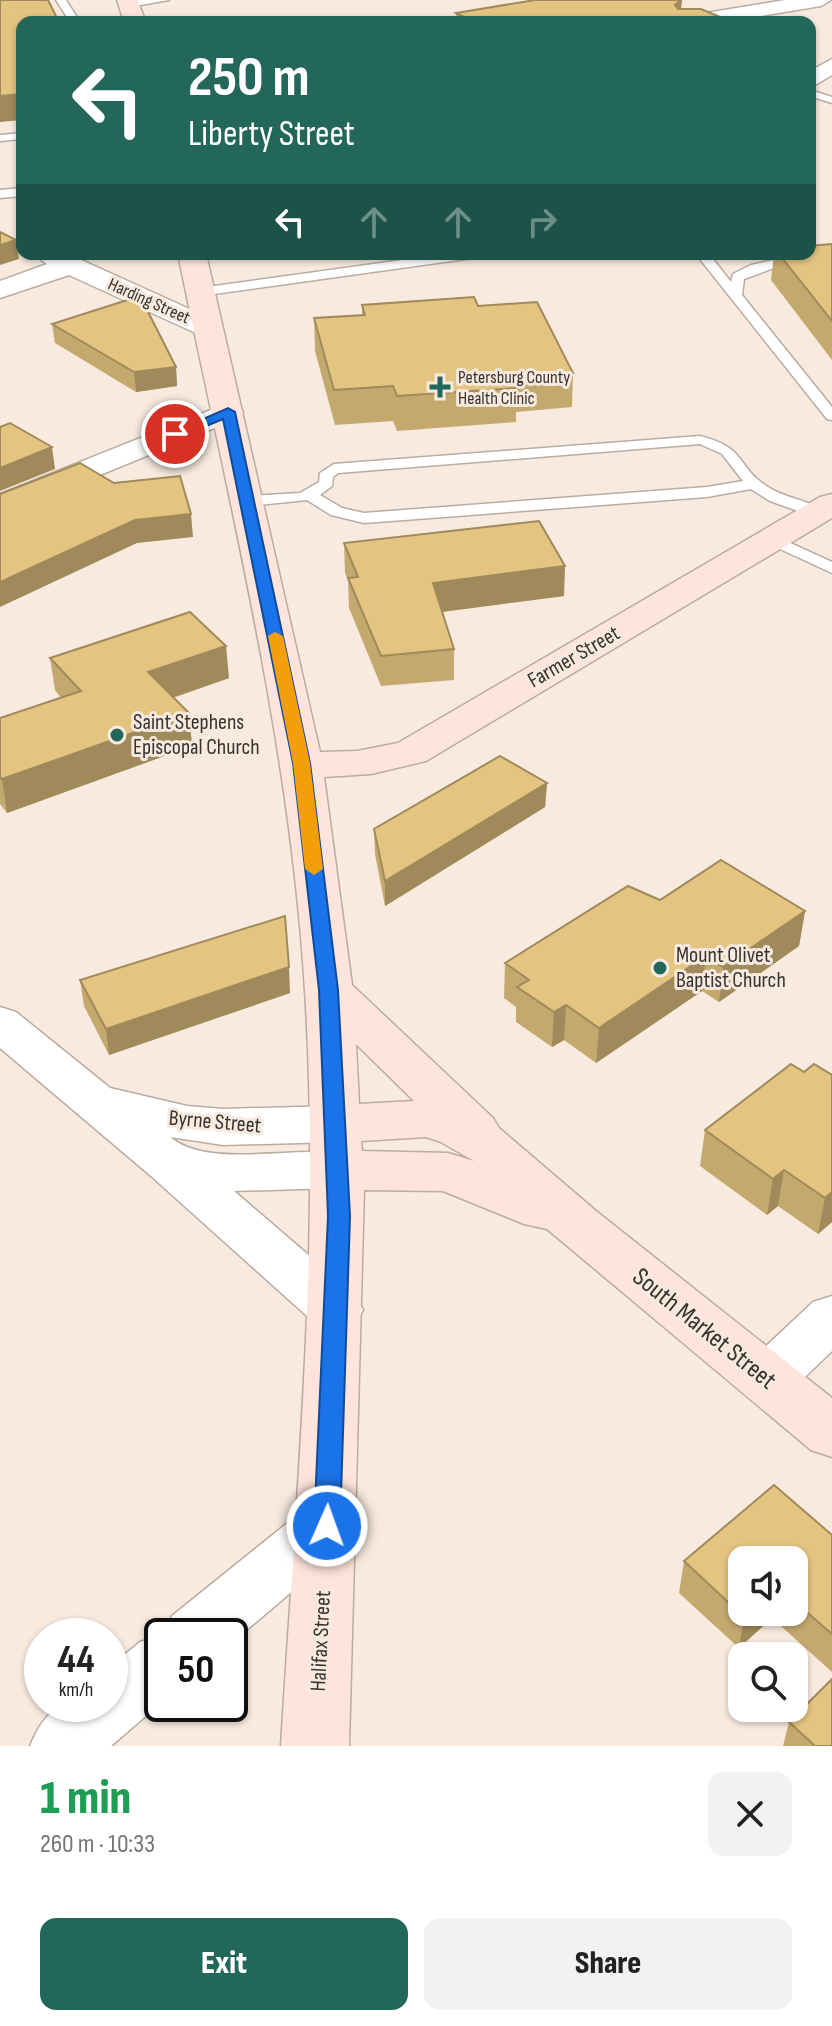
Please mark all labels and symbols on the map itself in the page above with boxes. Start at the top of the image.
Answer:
street label: Harding Street [105,274,194,329]
place label: Petersburg County Health Clinic [458,367,570,409]
marker: Petersburg County Health Clinic [429,376,451,398]
pin [141,400,209,468]
street label: Farmer Street [523,620,625,694]
place label: Saint Stephens Episcopal Church [133,709,260,761]
marker: Saint Stephens Episcopal Church [108,726,126,744]
place label: Mount Olivet Baptist Church [676,942,786,994]
marker: Mount Olivet Baptist Church [651,959,669,977]
street label: Byrne Street [168,1105,263,1140]
street label: South Market Street [626,1262,782,1396]
position arrow [285,1484,369,1568]
street label: Halifax Street [305,1590,337,1692]
speed limit sign: 50 [144,1618,248,1722]

